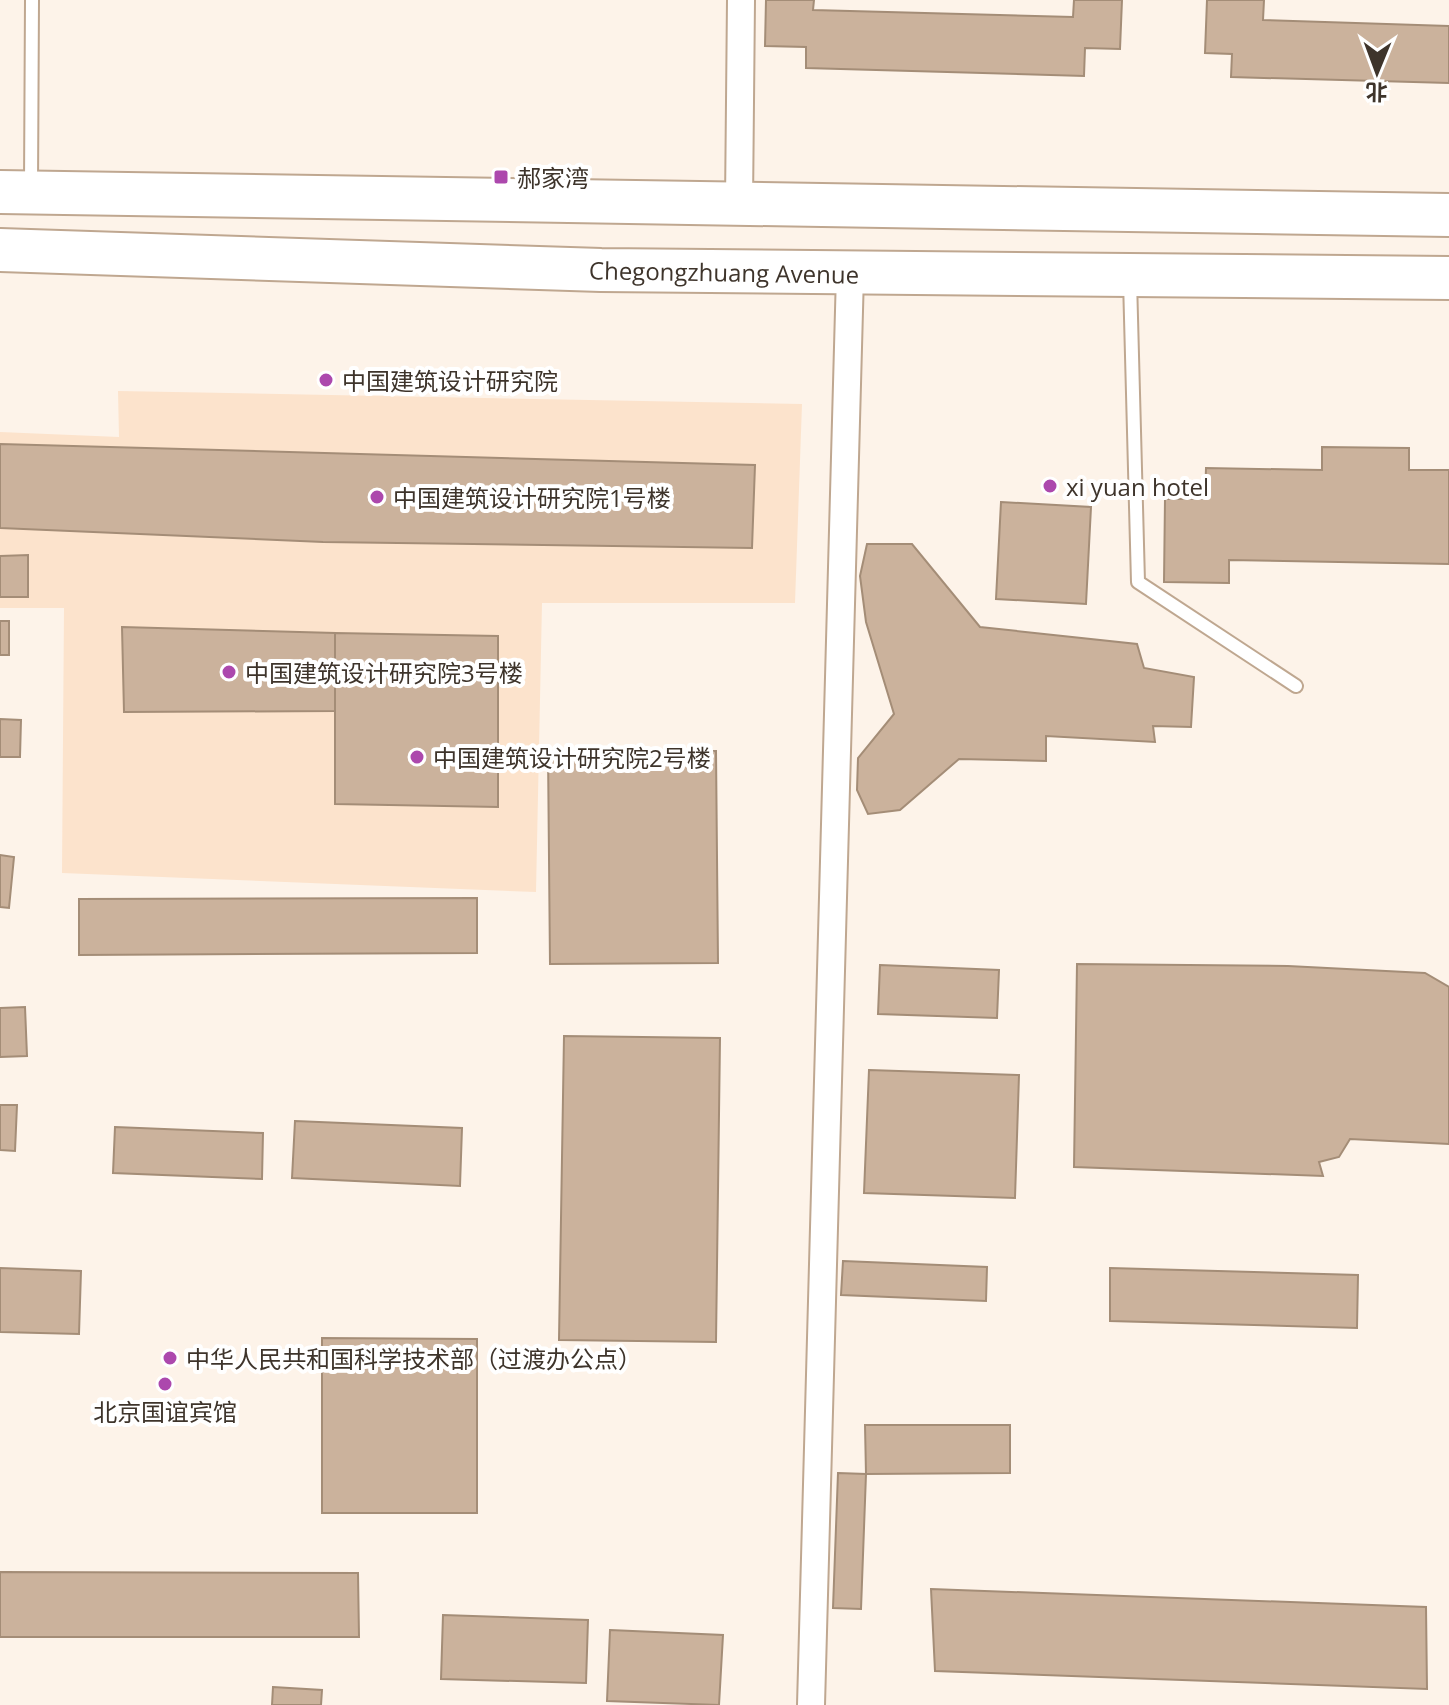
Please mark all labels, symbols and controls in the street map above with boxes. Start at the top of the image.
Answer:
north arrow [1337,32,1417,112]
text: 北 [1365,78,1388,108]
place label: 郝家湾 [517,161,589,194]
marker: 郝家湾 [492,168,510,186]
street label: Chegongzhuang Avenue [589,253,859,291]
place label: 中国建筑设计研究院 [342,364,558,397]
marker: 中国建筑设计研究院 [317,371,335,389]
place label: xi yuan hotel [1066,470,1209,503]
marker: xi yuan hotel [1041,477,1059,495]
place label: 中国建筑设计研究院1号楼 [393,481,671,514]
marker: 中国建筑设计研究院1号楼 [368,488,386,506]
place label: 中国建筑设计研究院3号楼 [245,656,523,689]
marker: 中国建筑设计研究院3号楼 [220,663,238,681]
place label: 中国建筑设计研究院2号楼 [433,741,711,774]
marker: 中国建筑设计研究院2号楼 [408,748,426,766]
place label: 中华人民共和国科学技术部（过渡办公点） [186,1342,642,1375]
marker: 中华人民共和国科学技术部（过渡办公点） [161,1349,179,1367]
marker: 北京国谊宾馆 [156,1375,174,1393]
place label: 北京国谊宾馆 [93,1395,237,1428]

